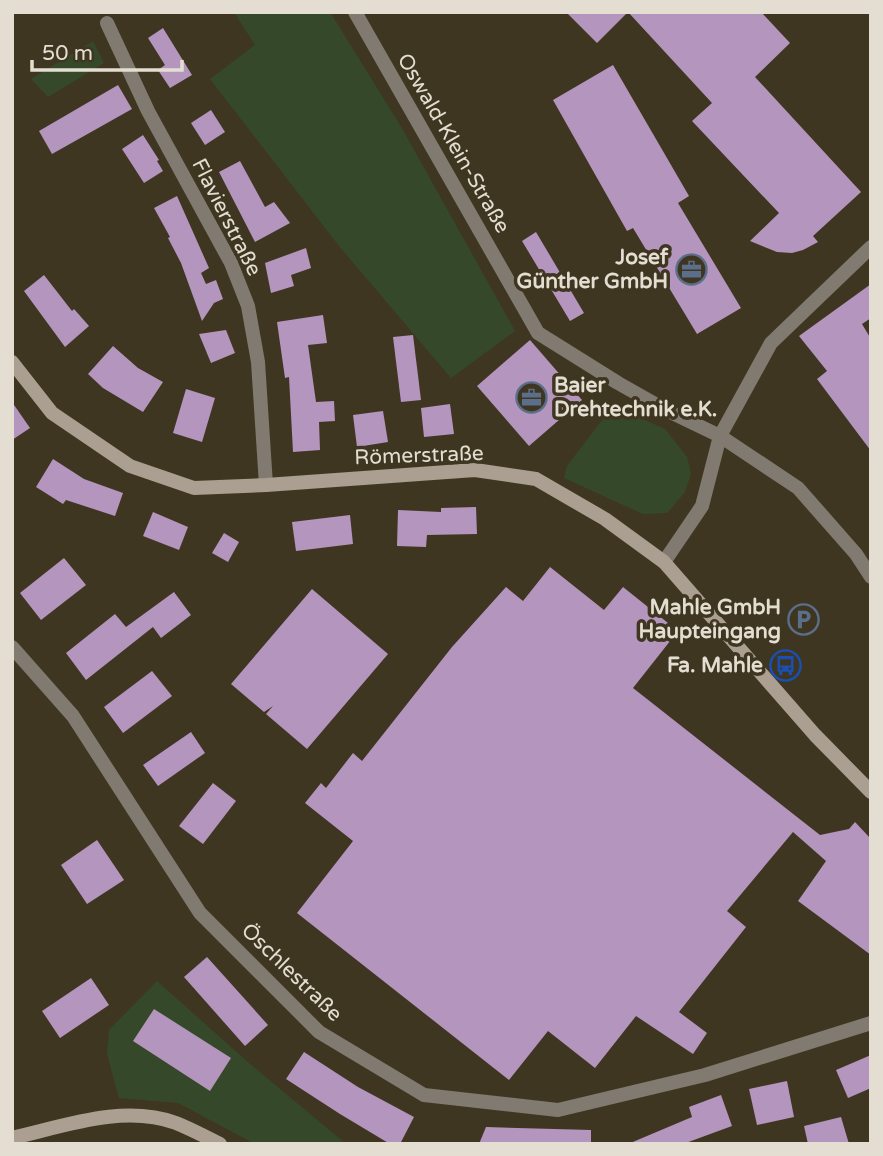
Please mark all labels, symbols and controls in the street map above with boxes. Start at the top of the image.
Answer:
scale bar [32,28,182,72]
text: 50 m [42,41,93,66]
street label: Oswald-Klein-Straße [392,49,515,238]
street label: Flavierstraße [186,154,267,280]
place label: Josef Günther GmbH [517,245,669,294]
office icon: Josef Günther GmbH [674,252,708,286]
place label: Baier Drehtechnik e.K. [554,373,717,422]
office icon: Baier Drehtechnik e.K. [514,380,548,414]
street label: Römerstraße [354,441,484,470]
place label: Mahle GmbH Haupteingang [639,595,781,644]
parking icon: Mahle GmbH Haupteingang [787,602,821,636]
bus stop icon: Fa. Mahle [769,648,803,682]
place label: Fa. Mahle [667,653,763,678]
street label: Öschlestraße [236,918,347,1027]

